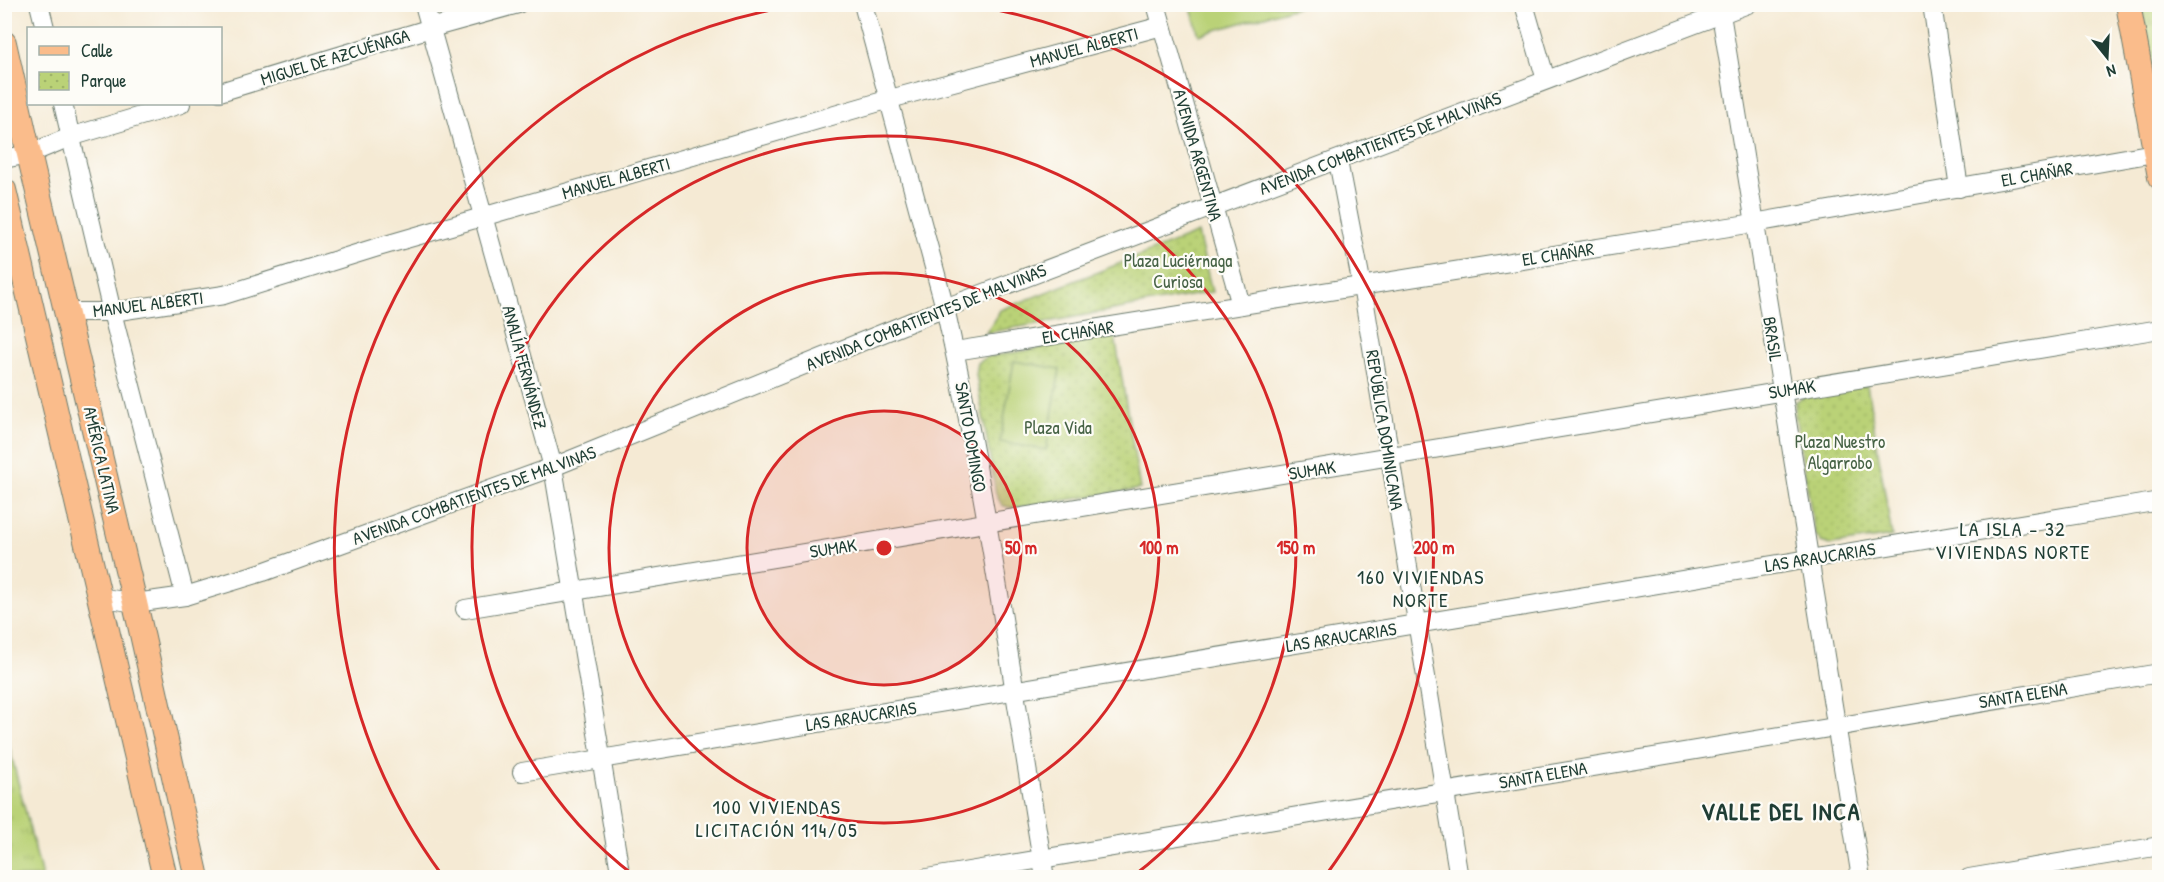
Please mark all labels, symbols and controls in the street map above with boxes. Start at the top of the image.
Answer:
street label: MANUEL ALBERTI [1027,21,1141,73]
street label: MIGUEL DE AZCUÉNAGA [258,22,413,92]
legend [27,27,222,105]
north arrow [2077,27,2137,87]
text: Calle [81,38,113,63]
text: N [2104,59,2119,83]
text: Parque [81,68,126,93]
street label: AVENIDA COMBATIENTES DE MALVINAS [1255,85,1505,201]
street label: AVENIDA ARGENTINA [1167,86,1229,224]
street label: MANUEL ALBERTI [559,151,673,205]
street label: EL CHAÑAR [1999,155,2075,193]
street label: EL CHAÑAR [1520,236,1596,272]
park label: Plaza Luciérnaga Curiosa [1124,248,1232,294]
street label: AVENIDA COMBATIENTES DE MALVINAS [802,257,1050,377]
street label: MANUEL ALBERTI [91,285,205,323]
street label: ANALÍA FERNÁNDEZ [496,302,554,432]
street label: EL CHAÑAR [1040,314,1116,350]
street label: BRASIL [1757,315,1789,364]
street label: REPÚBLICA DOMINICANA [1360,348,1410,512]
street label: SUMAK [1767,373,1818,405]
street label: SANTO DOMINGO [949,380,993,494]
street label: AMÉRICA LATINA [78,404,127,516]
park label: Plaza Vida [1024,415,1092,440]
park label: Plaza Nuestro Algarrobo [1795,429,1885,475]
street label: AVENIDA COMBATIENTES DE MALVINAS [349,439,599,551]
street label: SUMAK [1287,454,1338,486]
district label: LA ISLA - 32 VIVIENDAS NORTE [1935,515,2091,565]
street label: SUMAK [808,532,859,564]
text: 50 m [1005,535,1037,560]
text: 100 m [1139,535,1179,560]
text: 150 m [1277,535,1315,560]
text: 200 m [1414,535,1454,560]
street label: LAS ARAUCARIAS [1763,536,1877,578]
centre of rings [874,538,894,558]
district label: 160 VIVIENDAS NORTE [1357,563,1485,613]
street label: LAS ARAUCARIAS [1284,616,1398,658]
street label: SANTA ELENA [1977,676,2069,714]
street label: LAS ARAUCARIAS [804,695,918,737]
street label: SANTA ELENA [1497,755,1589,795]
district label: 100 VIVIENDAS LICITACIÓN 114/05 [696,793,858,843]
district label: VALLE DEL INCA [1701,795,1861,827]

